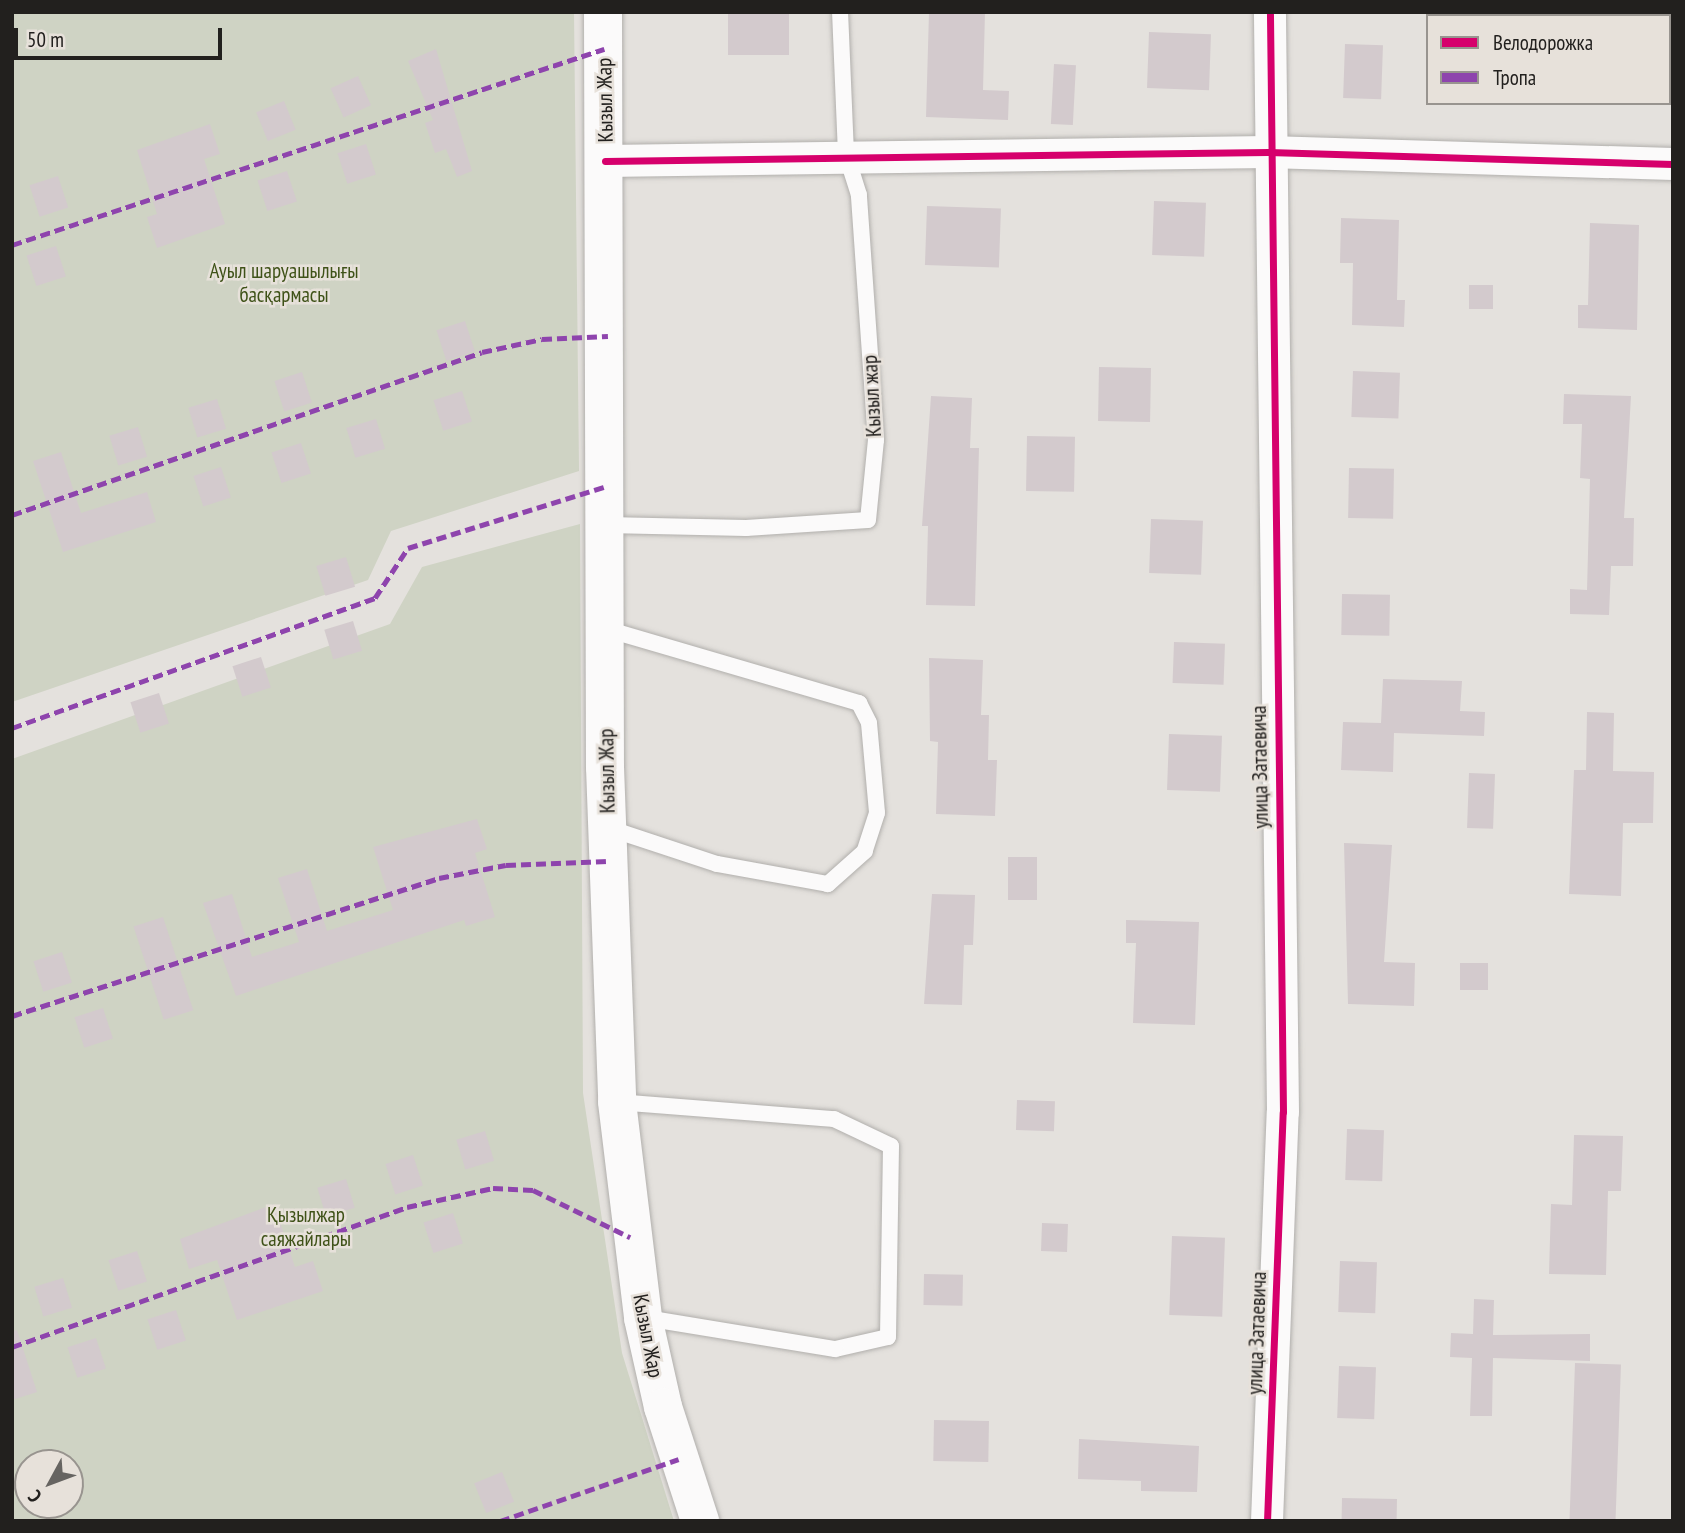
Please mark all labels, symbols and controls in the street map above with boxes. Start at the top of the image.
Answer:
scale bar [18,14,226,58]
legend [1426,14,1671,105]
text: 50 m [27,26,64,53]
text: Велодорожка [1493,29,1593,56]
street label: Кызыл Жар [592,57,618,143]
text: Тропа [1493,64,1536,91]
park label: Ауыл шаруашылығы басқармасы [210,258,358,308]
street label: Кызыл жар [857,354,887,438]
street label: улица Затаевича [1246,705,1274,829]
street label: Кызыл Жар [594,728,620,814]
park label: Қызылжар саяжайлары [261,1202,351,1252]
street label: улица Затаевича [1242,1271,1272,1395]
street label: Кызыл Жар [628,1292,668,1380]
north arrow [14,1449,84,1519]
text: С [23,1485,47,1508]

